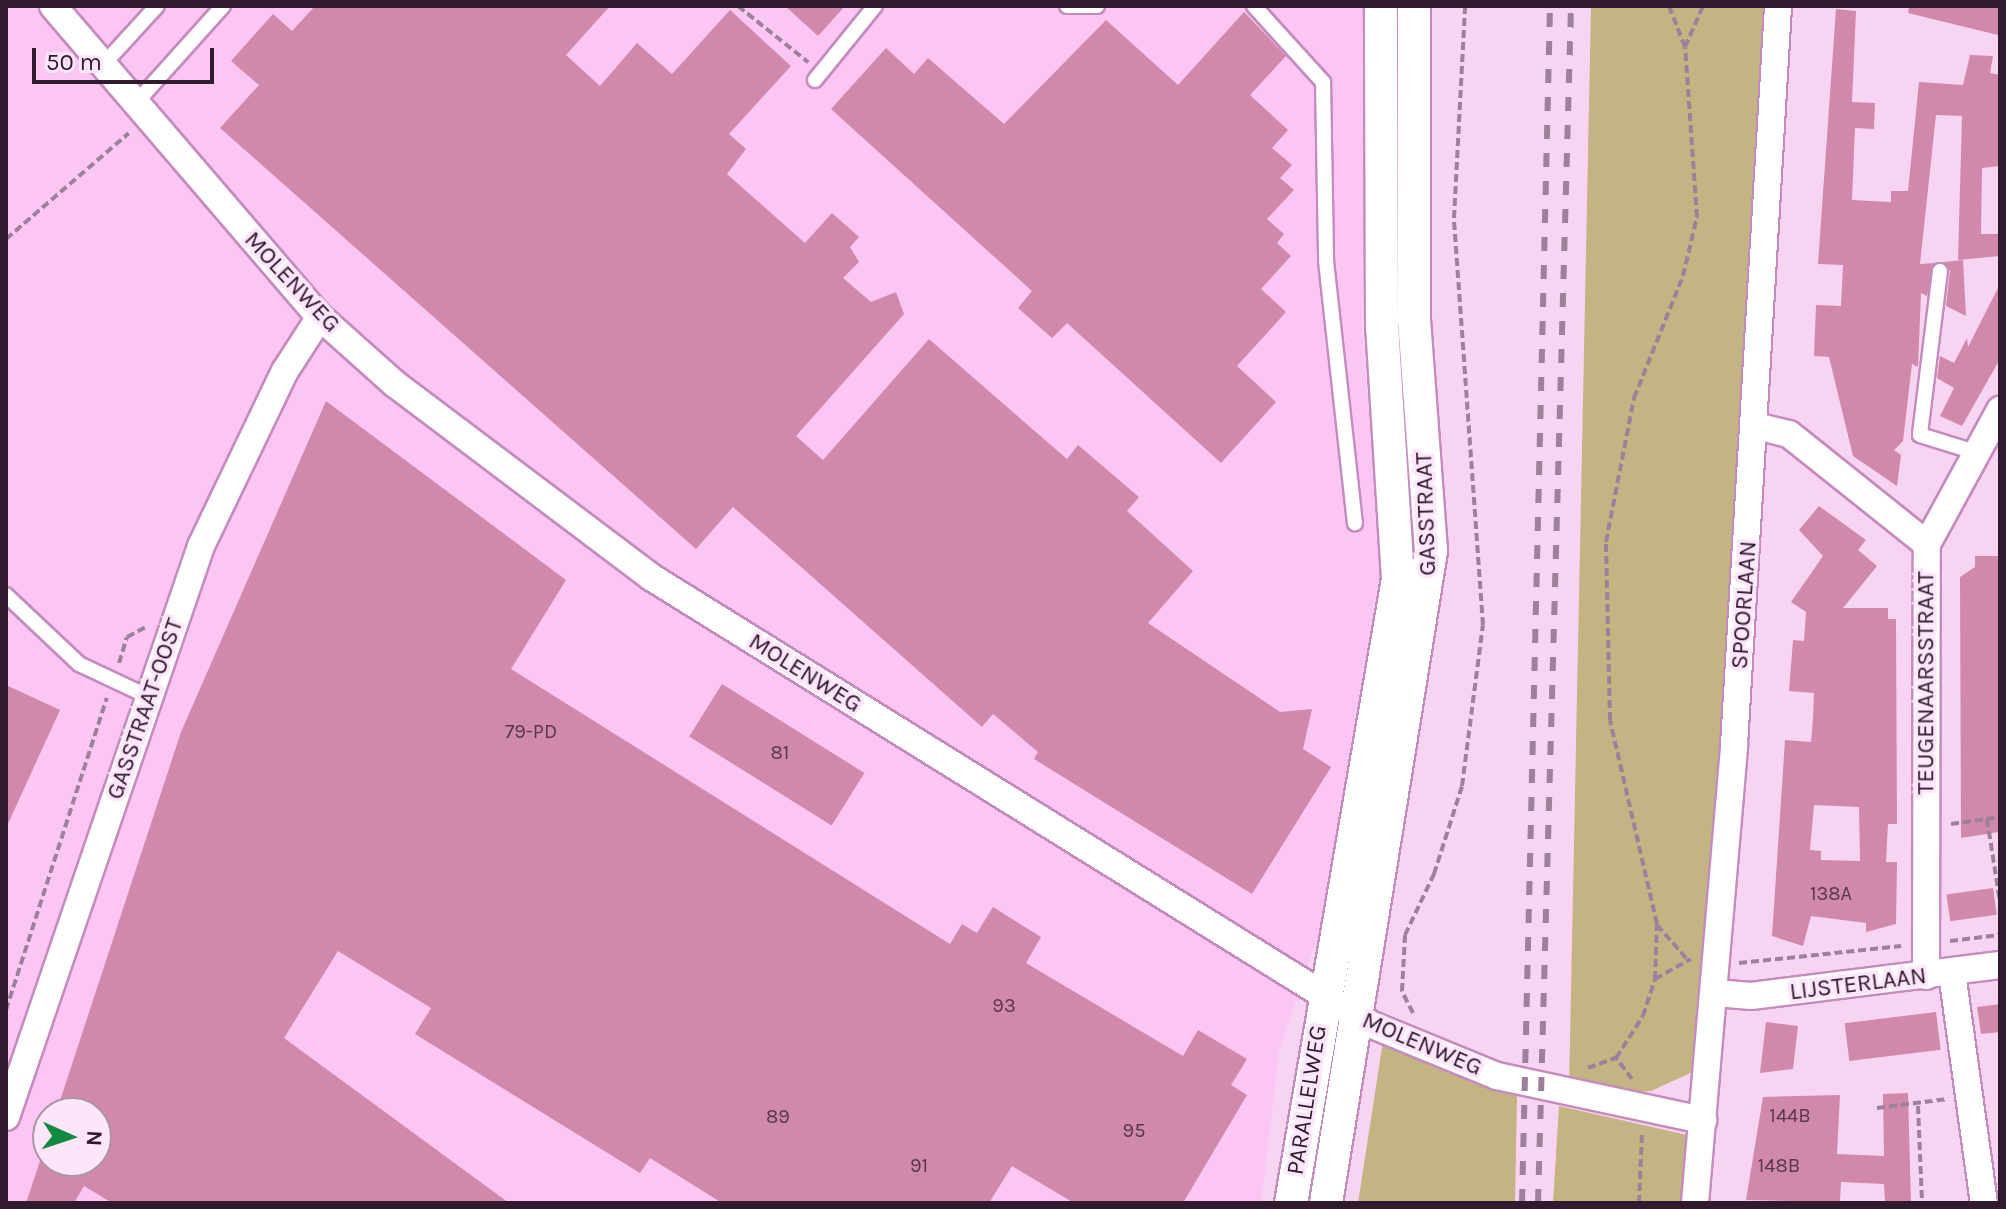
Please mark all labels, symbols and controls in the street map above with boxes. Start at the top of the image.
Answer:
scale bar [36,32,218,82]
text: 50 m [46,48,102,76]
street label: MOLENWEG [238,226,346,338]
street label: GASSTRAAT [1409,452,1443,576]
street label: SPOORLAAN [1725,540,1763,670]
street label: TEUGENAARSSTRAAT [1912,571,1940,795]
street label: GASSTRAAT-OOST [101,615,189,803]
street label: MOLENWEG [743,627,867,719]
house number: 79-PD [505,719,557,743]
house number: 81 [771,740,789,764]
house number: 138A [1810,881,1852,905]
street label: LIJSTERLAAN [1788,961,1928,1007]
house number: 93 [992,993,1016,1017]
street label: MOLENWEG [1358,1006,1486,1082]
street label: PARALLELWEG [1281,1023,1333,1177]
north arrow [32,1097,112,1177]
house number: 144B [1769,1103,1811,1127]
house number: 89 [766,1104,790,1128]
house number: 95 [1123,1118,1145,1142]
text: N [81,1130,107,1147]
house number: 91 [910,1153,928,1177]
house number: 148B [1758,1153,1800,1177]

